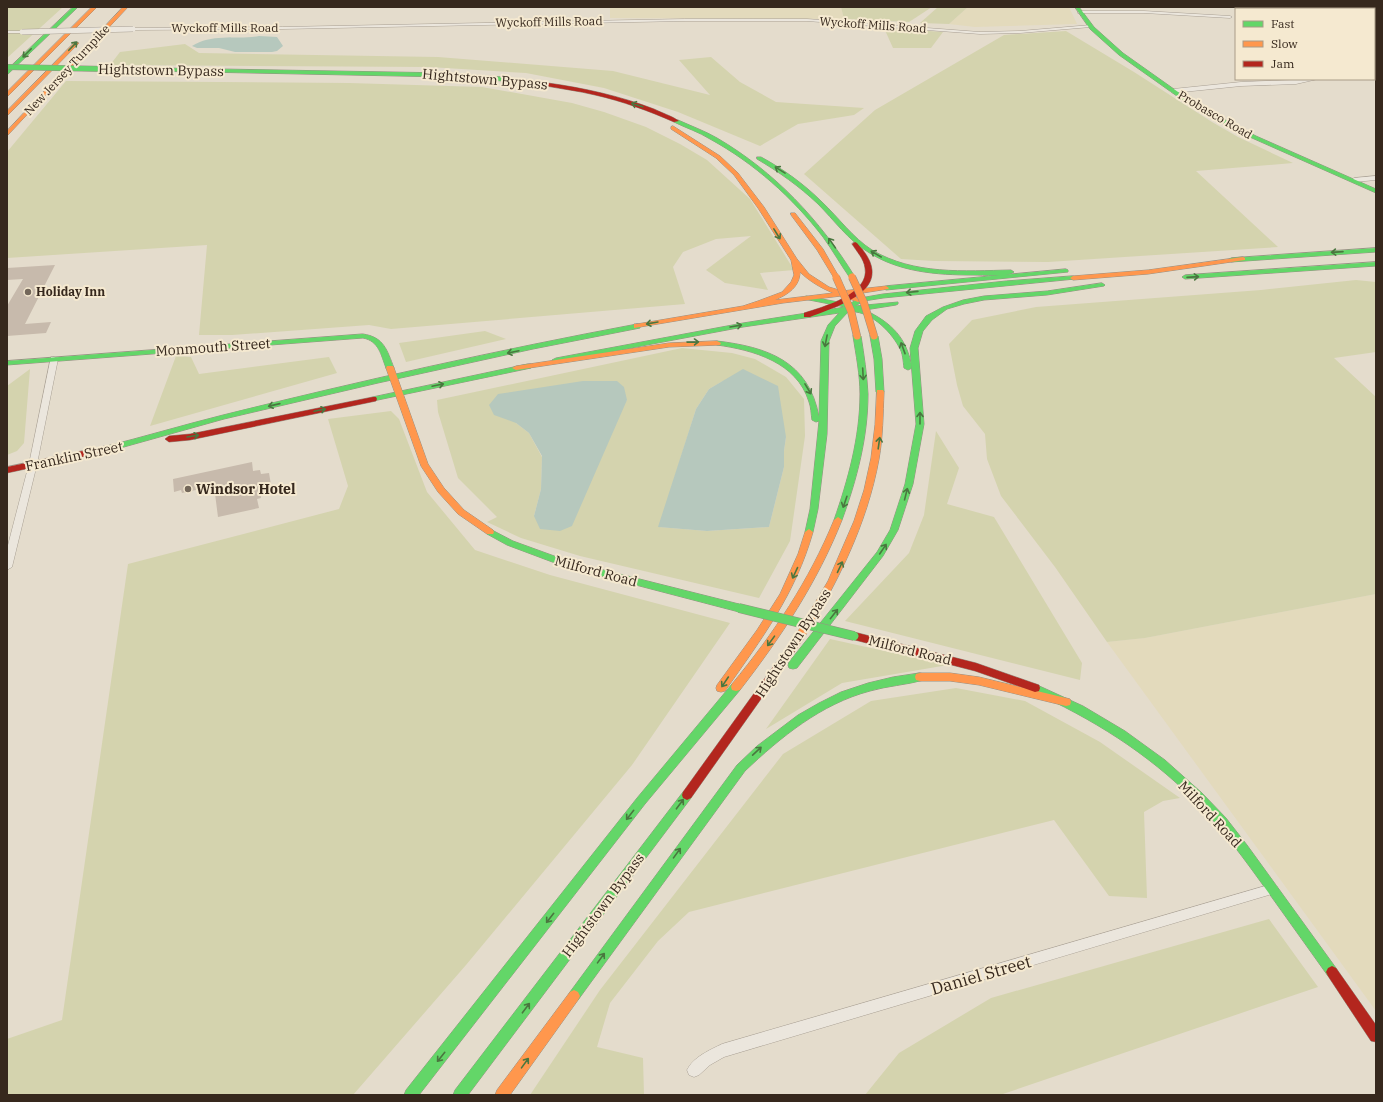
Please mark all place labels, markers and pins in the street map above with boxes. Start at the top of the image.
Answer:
place label: Holiday Inn [36,284,105,299]
marker: Holiday Inn [23,287,33,297]
place label: Windsor Hotel [196,480,296,498]
marker: Windsor Hotel [183,484,193,494]

